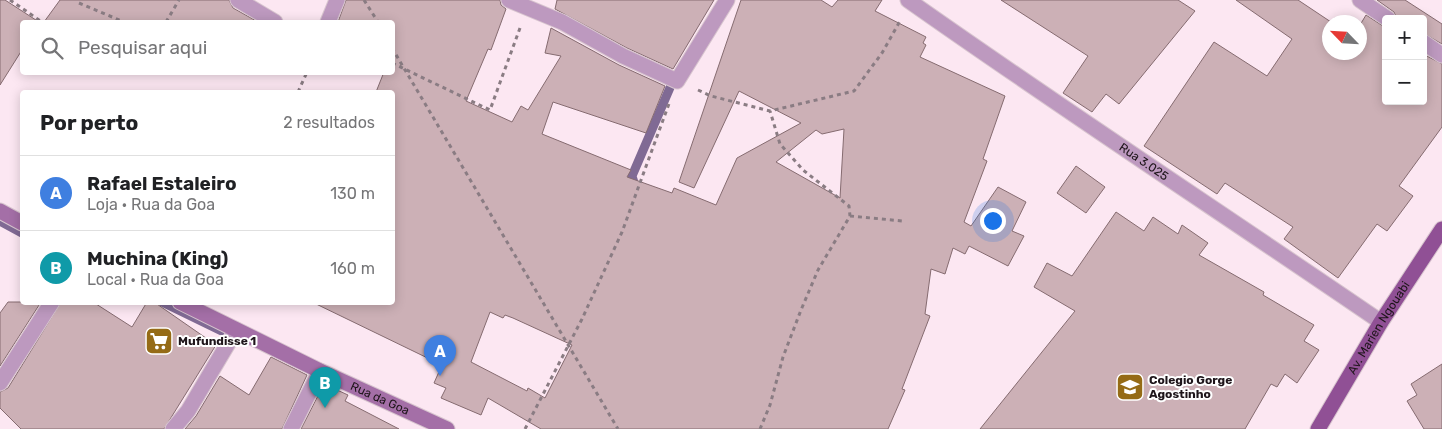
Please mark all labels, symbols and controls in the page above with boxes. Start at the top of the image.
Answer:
north arrow [1322,15,1367,60]
map controls [1382,15,1427,105]
button: + [1382,15,1427,60]
search box [20,20,395,75]
icon: search [38,34,66,62]
text: Pesquisar aqui [78,36,207,59]
button: − [1382,60,1427,105]
text: Por perto [40,110,138,135]
text: 2 resultados [283,113,375,132]
street label: Rua 3.025 [1116,140,1171,183]
text: Rafael Estaleiro [87,172,237,195]
text: A [50,184,62,203]
text: 130 m [330,184,375,203]
text: Loja · Rua da Goa [87,195,215,214]
your location [980,208,1006,234]
text: Muchina (King) [87,247,228,270]
text: B [50,259,62,278]
text: 160 m [330,259,375,278]
text: Local · Rua da Goa [87,270,224,289]
street label: Av. Marien Ngouabi [1345,279,1413,377]
supermarket icon: Mufundisse 1 [144,326,174,356]
place label: Mufundisse 1 [178,334,256,348]
pin: A [424,335,456,376]
pin: B [309,367,341,408]
school or university icon: Colegio Gorge Agostinho [1115,372,1145,402]
place label: Colegio Gorge Agostinho [1149,373,1232,401]
street label: Rua da Goa [348,379,412,418]

